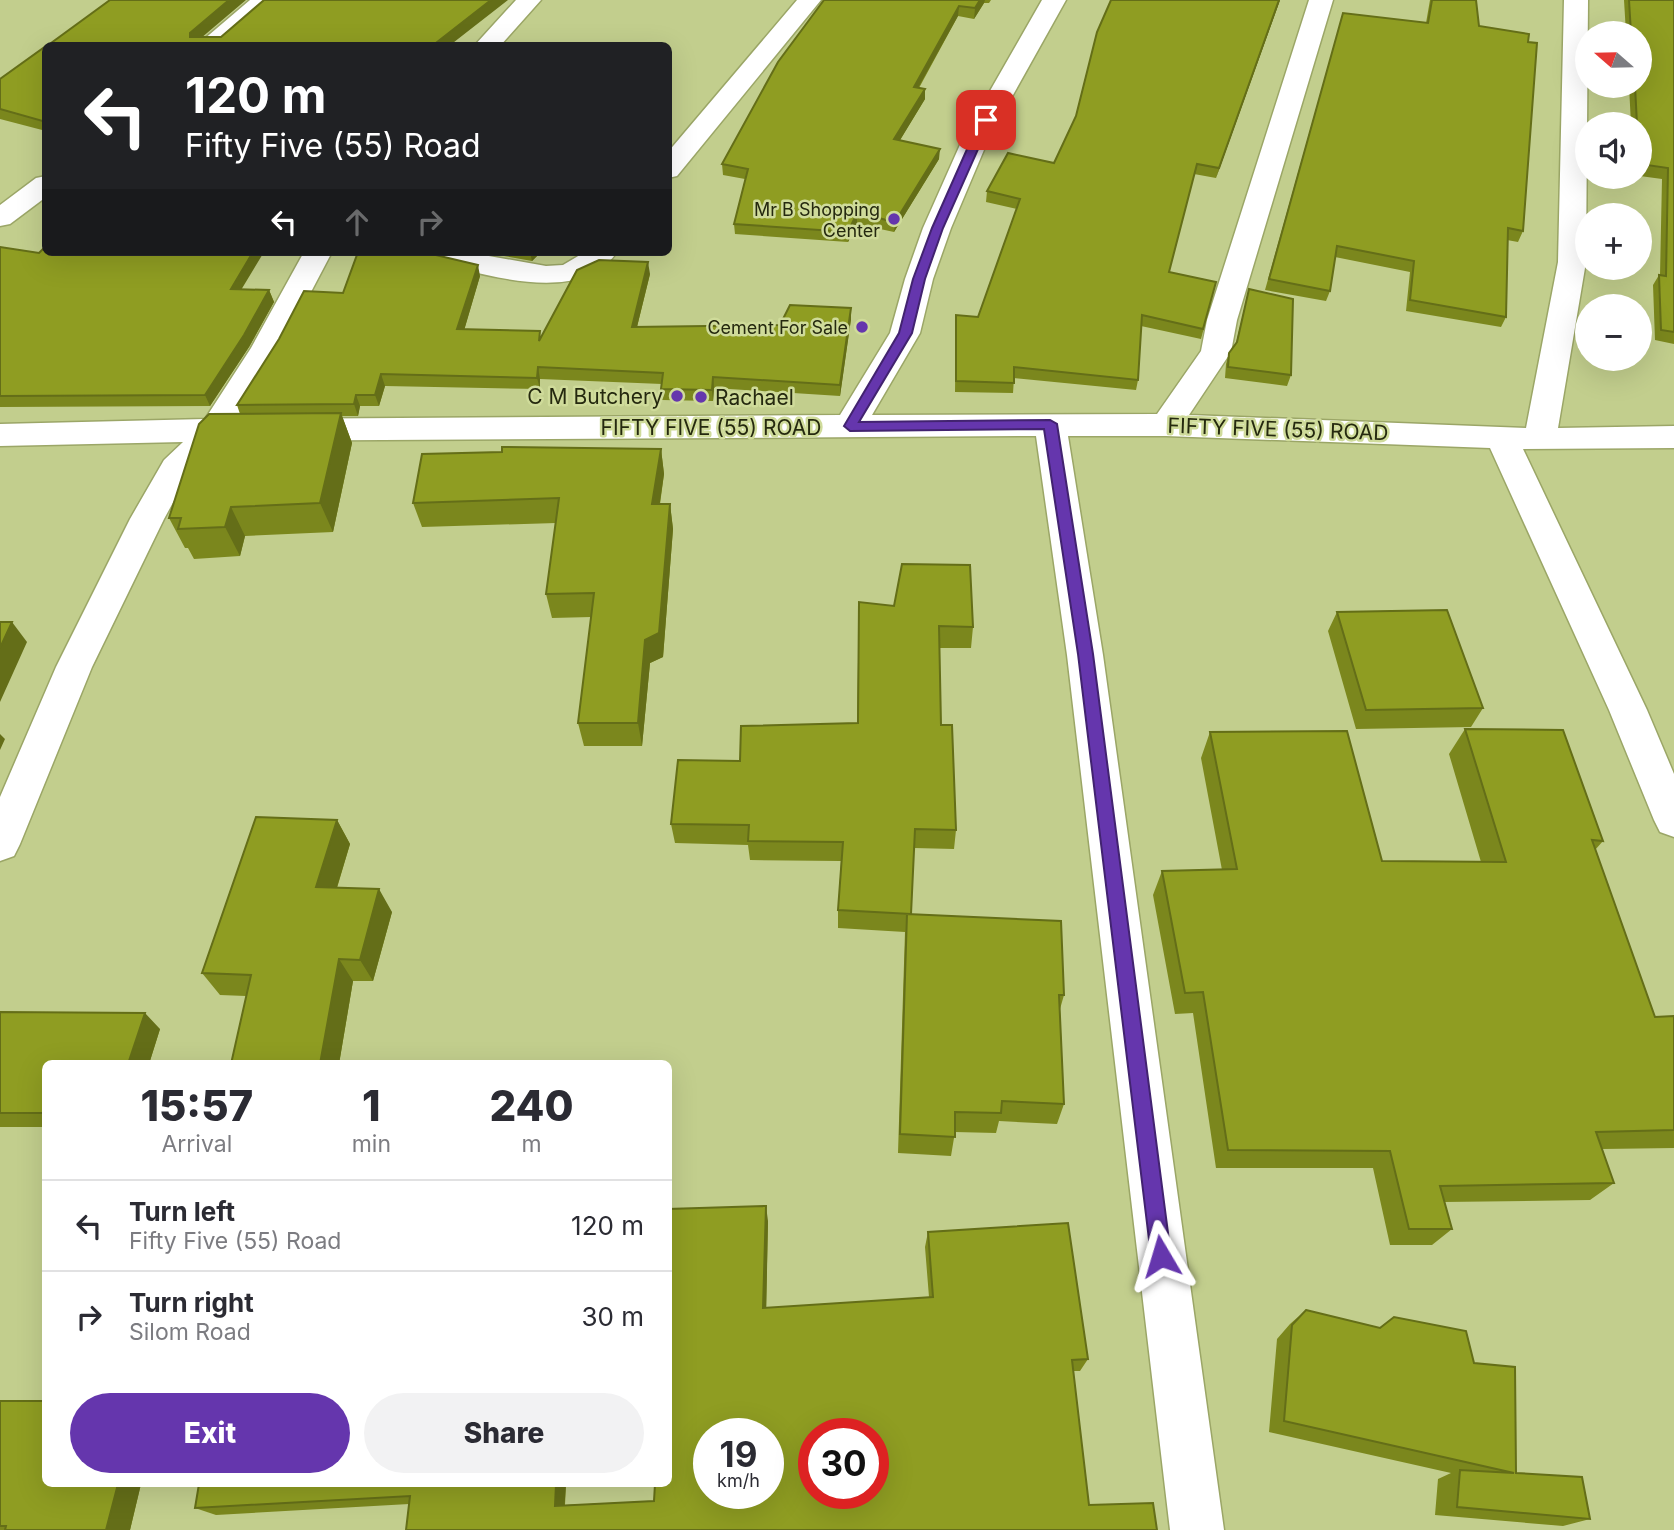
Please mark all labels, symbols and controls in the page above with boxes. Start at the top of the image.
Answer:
north arrow [1575,21,1652,98]
map controls [1575,21,1652,371]
text: 120 m [185,66,326,125]
icon: left [70,70,161,161]
pin [956,90,1016,150]
icon: arrive [967,101,1005,139]
button: sound [1575,112,1652,189]
text: Fifty Five (55) Road [185,126,481,165]
place label: Mr B Shopping Center [754,199,880,241]
icon: left [265,203,303,241]
icon: ahead [338,203,376,241]
icon: right [411,203,449,241]
button: + [1575,203,1652,280]
marker: Mr B Shopping Center [886,211,902,227]
button: − [1575,294,1652,371]
place label: Cement For Sale [707,317,848,338]
marker: Cement For Sale [854,319,870,335]
place label: C M Butchery [527,384,663,409]
place label: Rachael [715,385,794,410]
marker: C M Butchery [669,388,685,404]
marker: Rachael [693,389,709,405]
street label: FIFTY FIVE (55) ROAD [1167,413,1389,445]
street label: FIFTY FIVE (55) ROAD [601,415,821,440]
text: 15:57 [140,1080,253,1131]
text: 1 [362,1080,381,1131]
text: 240 [489,1080,574,1131]
text: Arrival [161,1130,232,1158]
text: min [352,1130,391,1158]
text: m [521,1130,542,1158]
text: Turn left [129,1196,235,1227]
icon: left [70,1207,108,1245]
text: 120 m [571,1210,644,1241]
position arrow [1124,1219,1198,1293]
text: Fifty Five (55) Road [129,1227,341,1255]
text: Turn right [129,1287,254,1318]
icon: right [70,1298,108,1336]
text: 30 m [581,1301,644,1332]
text: Silom Road [129,1318,251,1346]
button: Exit [70,1393,350,1473]
button: Share [364,1393,644,1473]
speed limit sign: 30 [798,1418,889,1509]
text: 19 [720,1433,757,1475]
text: km/h [717,1470,760,1491]

